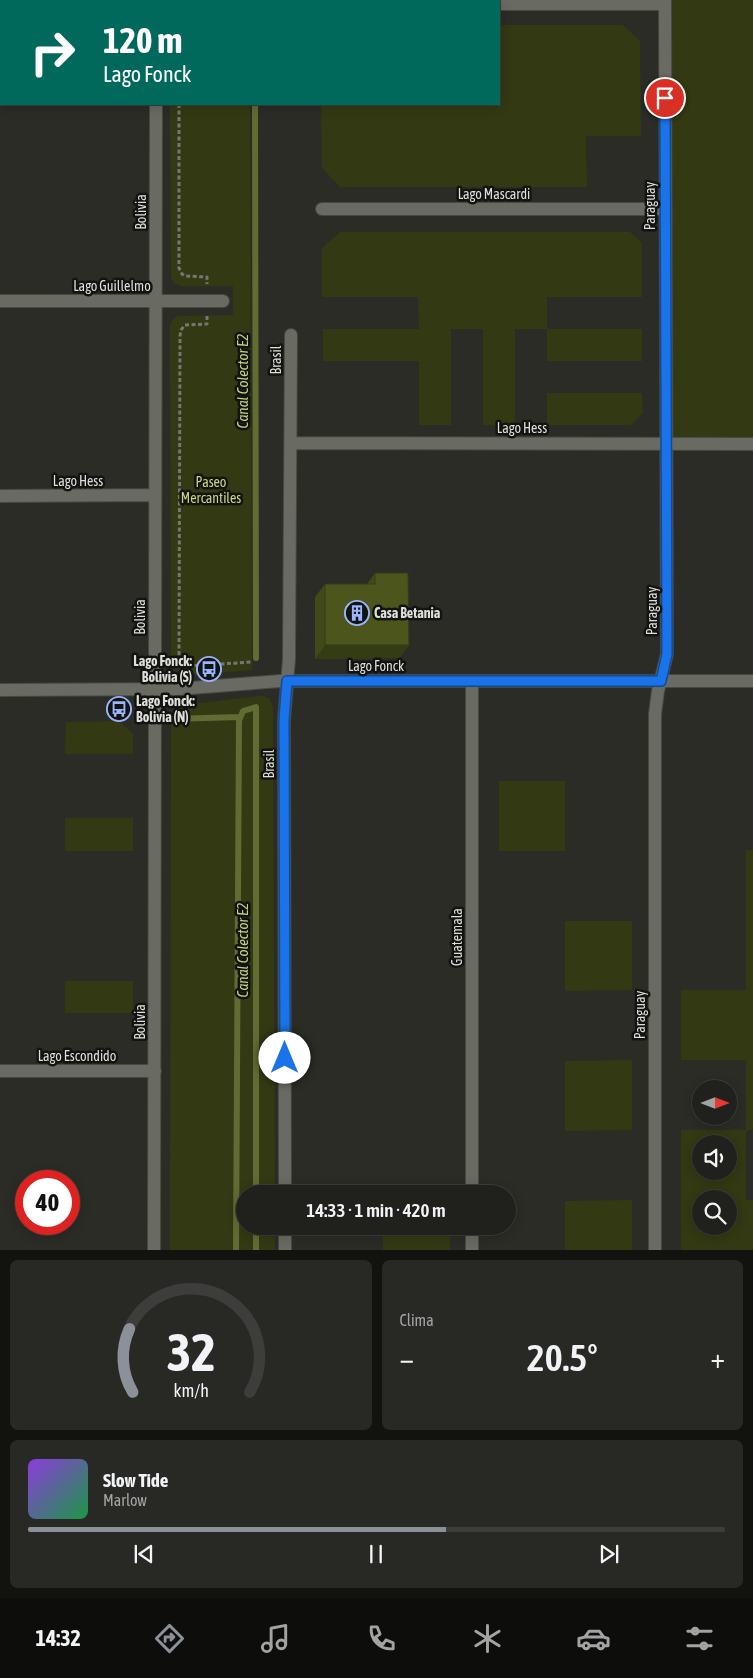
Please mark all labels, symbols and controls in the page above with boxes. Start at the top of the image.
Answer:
icon: right [20,20,85,85]
text: 120 m [103,20,182,60]
text: Lago Fonck [103,61,191,87]
pin [644,77,686,119]
icon: arrive [651,84,679,112]
street label: Paraguay [642,182,658,230]
street label: Lago Mascardi [458,186,530,202]
street label: Bolivia [133,194,149,230]
street label: Lago Guillelmo [73,278,151,294]
water label: Canal Colector E2 [234,334,251,428]
street label: Brasil [268,345,284,374]
street label: Lago Hess [497,420,547,436]
street label: Lago Hess [53,473,103,489]
park label: Paseo Mercantiles [181,474,241,506]
street label: Paraguay [644,587,660,635]
street label: Bolivia [132,599,148,635]
building icon: Casa Betania [344,600,370,626]
place label: Casa Betania [374,605,441,621]
place label: Lago Fonck: Bolivia (S) [133,653,193,685]
bus stop icon: Lago Fonck: Bolivia (S) [196,656,222,682]
street label: Lago Fonck [348,658,404,674]
place label: Lago Fonck: Bolivia (N) [136,693,195,725]
bus stop icon: Lago Fonck: Bolivia (N) [106,696,132,722]
street label: Brasil [261,749,277,778]
water label: Canal Colector E2 [234,903,251,997]
street label: Guatemala [449,908,465,966]
street label: Paraguay [632,991,648,1039]
street label: Bolivia [132,1004,148,1040]
position arrow [258,1031,310,1083]
street label: Lago Escondido [38,1048,116,1064]
north arrow [692,1080,738,1125]
map controls [692,1080,737,1235]
button: sound [692,1135,737,1180]
speed limit sign: 40 [15,1170,80,1235]
button: search [692,1190,737,1235]
text: 14:33 · 1 min · 420 m [306,1199,446,1221]
text: Clima [400,1311,434,1329]
text: 32 [166,1322,215,1382]
text: 20.5° [527,1336,598,1379]
text: − [400,1342,414,1374]
text: + [710,1342,725,1374]
text: km/h [173,1380,208,1401]
text: Slow Tide [103,1469,168,1491]
text: Marlow [103,1491,147,1509]
icon: previous [130,1540,158,1568]
icon: pause [362,1540,390,1568]
icon: next [595,1540,623,1568]
icon: directions [152,1621,187,1656]
icon: music [258,1621,293,1656]
icon: phone [364,1621,399,1656]
icon: climate [470,1621,505,1656]
icon: car [576,1621,611,1656]
icon: filters [682,1621,717,1656]
text: 14:32 [36,1625,81,1651]

